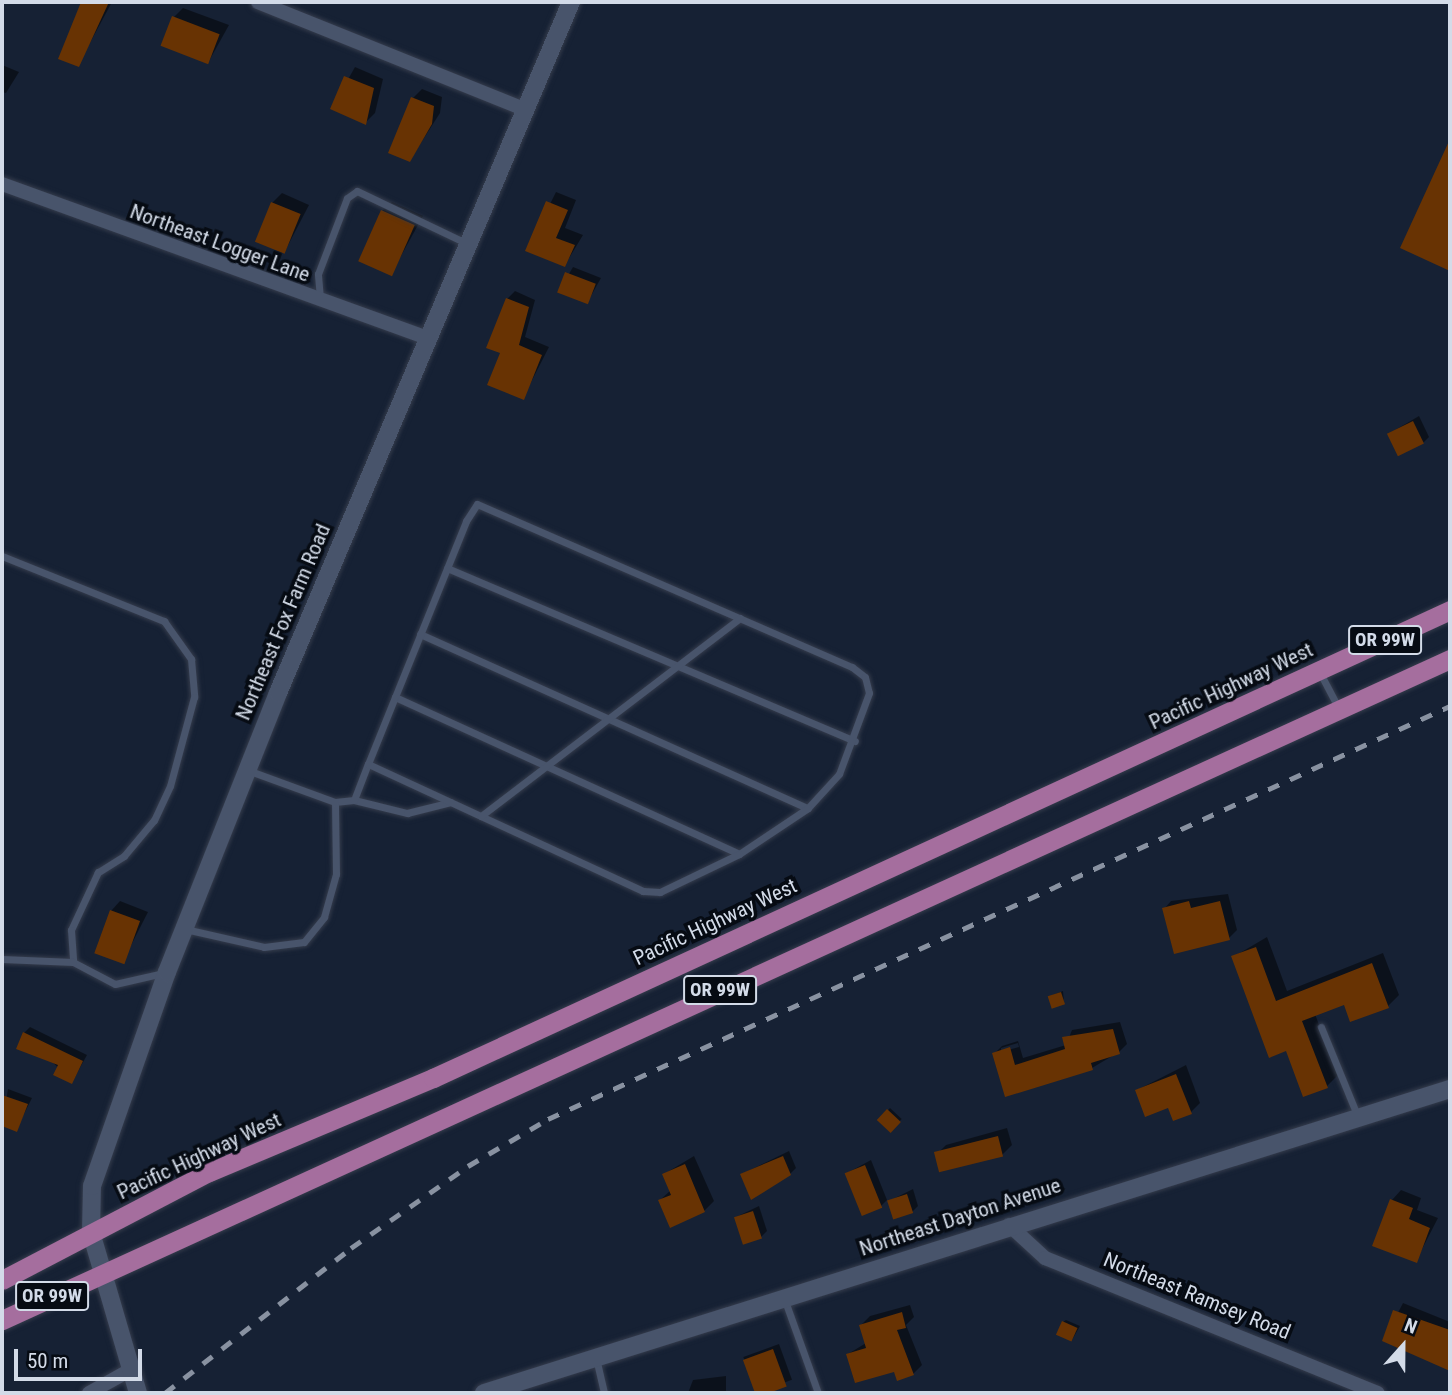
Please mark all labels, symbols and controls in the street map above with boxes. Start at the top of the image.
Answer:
street label: Northeast Logger Lane [127,199,313,287]
street label: Northeast Fox Farm Road [230,520,336,724]
road number: OR 99W [1346,624,1424,656]
street label: Pacific Highway West [1145,637,1317,735]
street label: Pacific Highway West [629,873,801,971]
road number: OR 99W [682,974,758,1006]
street label: Pacific Highway West [113,1107,285,1205]
street label: Northeast Dayton Avenue [856,1173,1064,1261]
street label: Northeast Ramsey Road [1100,1247,1294,1345]
road number: OR 99W [14,1280,90,1312]
north arrow [1368,1311,1438,1381]
text: N [1401,1313,1420,1339]
scale bar [18,1336,145,1380]
text: 50 m [27,1349,68,1373]

